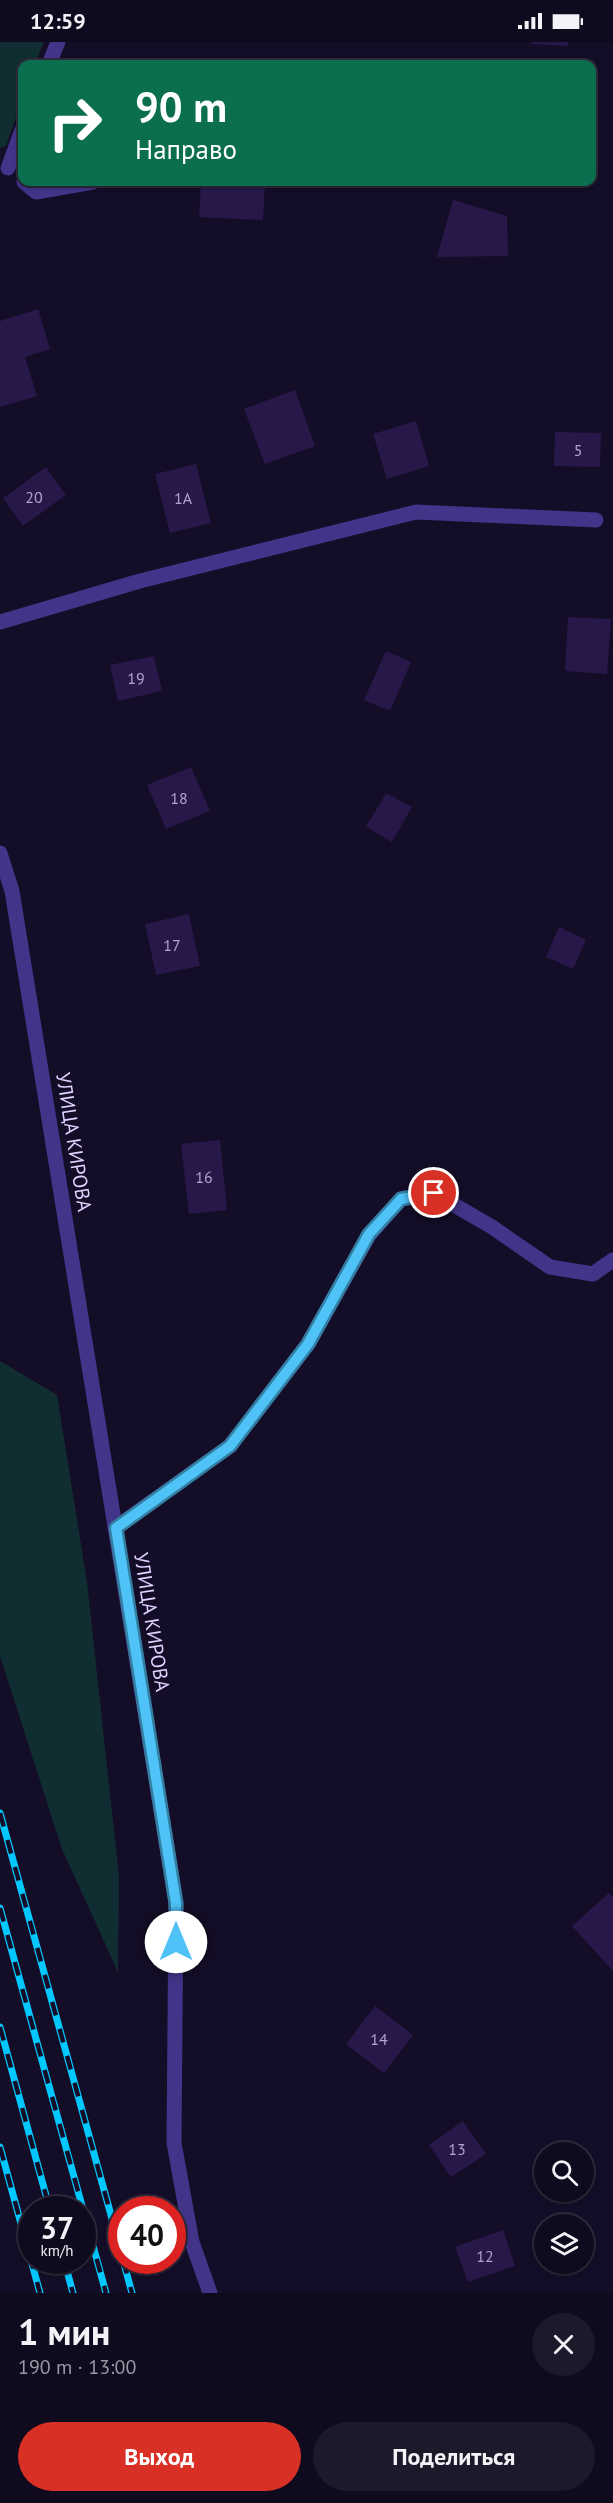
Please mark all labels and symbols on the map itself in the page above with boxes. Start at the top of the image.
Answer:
house number: 5 [574,440,582,460]
house number: 20 [25,487,43,507]
house number: 1А [174,488,193,508]
house number: 19 [127,668,145,688]
house number: 18 [170,788,188,808]
house number: 17 [163,935,181,955]
street label: УЛИЦА КИРОВА [50,1071,98,1214]
house number: 16 [195,1167,213,1187]
pin [408,1167,459,1218]
street label: УЛИЦА КИРОВА [128,1551,176,1694]
position arrow [144,1910,208,1974]
house number: 14 [370,2029,388,2049]
house number: 13 [448,2139,466,2159]
speed limit sign: 40 [108,2196,186,2274]
house number: 12 [476,2246,494,2266]

